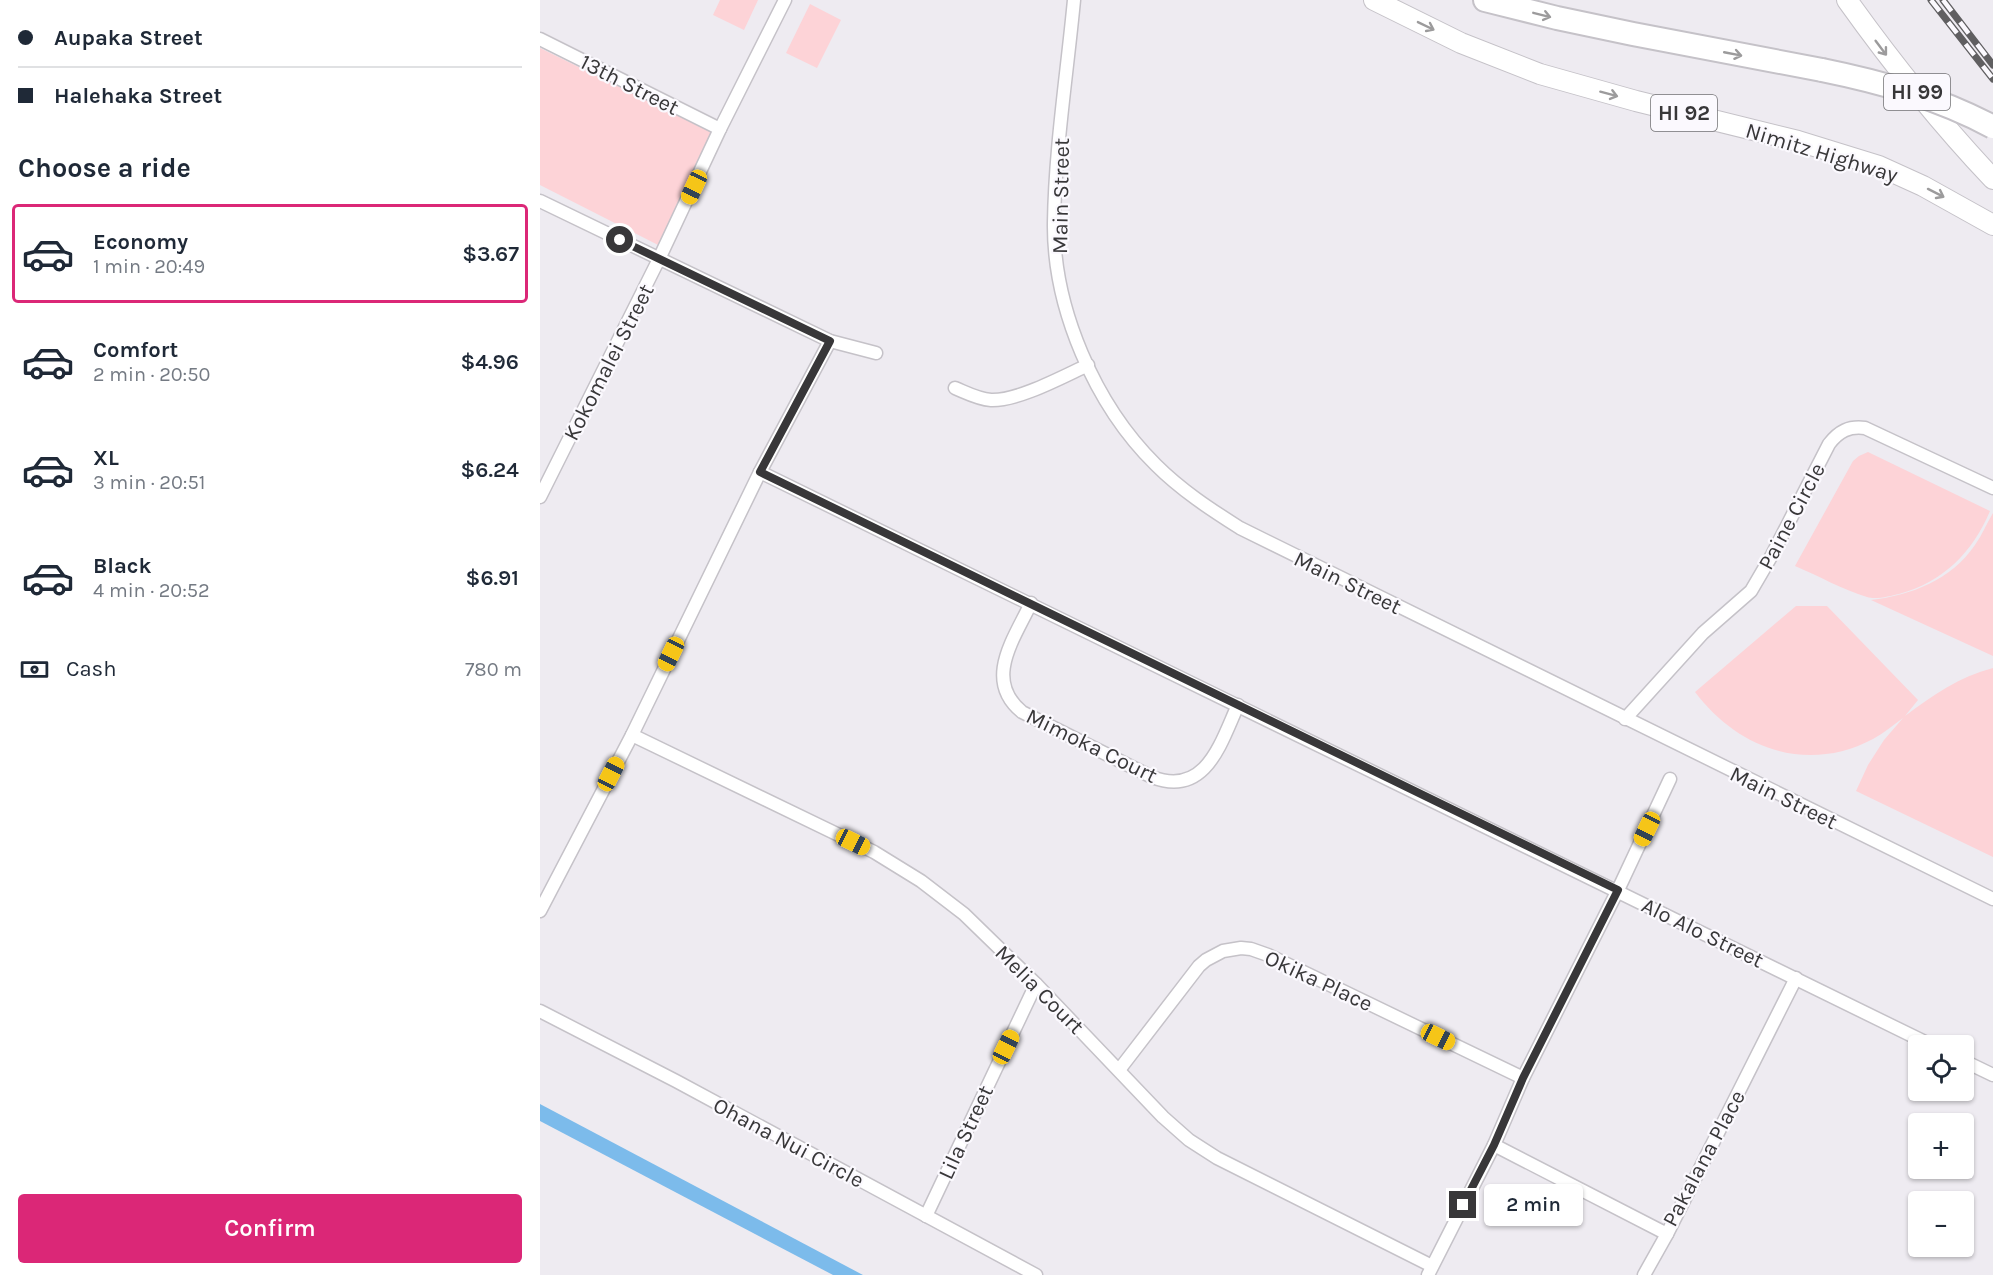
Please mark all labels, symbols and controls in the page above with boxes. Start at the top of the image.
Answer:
one-way arrow [1532,9,1551,21]
one-way arrow [1417,21,1435,33]
text: Aupaka Street [54,25,203,51]
one-way arrow [1875,39,1888,55]
street label: 13th Street [576,49,683,121]
one-way arrow [1723,49,1742,60]
road number: HI 99 [1884,74,1950,110]
text: Halehaka Street [54,83,222,109]
one-way arrow [1599,89,1618,100]
road number: HI 92 [1651,95,1717,131]
street label: Nimitz Highway [1742,117,1901,188]
street label: Main Street [1047,138,1075,254]
text: Choose a ride [18,152,191,184]
car [678,167,710,207]
one-way arrow [1926,187,1944,199]
route start [606,226,633,253]
icon: car [21,227,75,281]
text: Economy [93,229,188,255]
text: $3.67 [462,241,519,267]
text: 1 min · 20:49 [93,255,205,278]
street label: Kokomalei Street [558,280,660,445]
icon: car [21,335,75,389]
text: Comfort [93,337,178,363]
text: $4.96 [460,349,519,375]
text: 2 min · 20:50 [93,363,210,386]
icon: car [21,443,75,497]
text: XL [93,445,119,471]
text: $6.24 [461,457,519,483]
street label: Paine Circle [1753,459,1831,574]
text: 3 min · 20:51 [93,471,205,494]
street label: Main Street [1290,546,1405,620]
icon: car [21,551,75,605]
text: Black [93,553,152,579]
text: $6.91 [466,565,519,591]
text: 4 min · 20:52 [93,579,210,602]
car [655,634,687,674]
icon: cash [18,653,51,686]
text: Cash [66,656,116,682]
text: 780 m [465,658,522,681]
street label: Mimoka Court [1022,703,1161,789]
car [595,754,627,794]
street label: Main Street [1726,761,1841,835]
car [1631,809,1663,849]
car [833,826,873,858]
street label: Alo Alo Street [1637,892,1768,974]
street label: Melia Court [989,940,1089,1040]
street label: Okika Place [1261,945,1377,1017]
car [1418,1021,1458,1053]
car [990,1027,1022,1067]
map controls [1908,1035,1974,1257]
button: locate [1908,1035,1974,1101]
street label: Lila Street [933,1081,999,1184]
street label: Pakalana Place [1657,1086,1751,1231]
street label: Ohana Nui Circle [709,1092,868,1194]
button: + [1908,1113,1974,1179]
callout: 2 min [1484,1184,1583,1226]
route end [1449,1191,1476,1218]
button: − [1908,1191,1974,1257]
text: 2 min [1506,1193,1561,1216]
button: Confirm [18,1194,522,1263]

